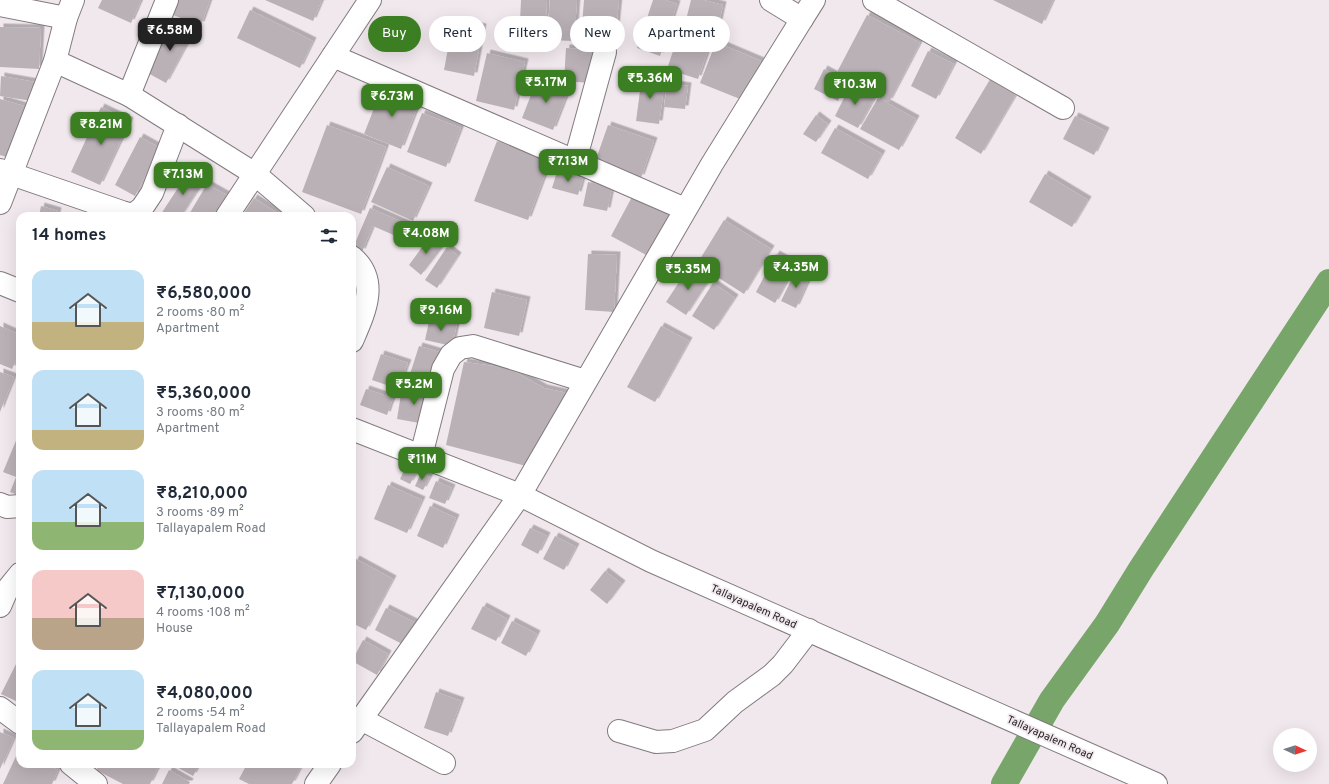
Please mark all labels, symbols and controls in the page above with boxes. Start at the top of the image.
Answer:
chip: Buy [368,16,421,52]
chip: Rent [429,16,486,52]
chip: Filters [494,16,562,52]
chip: New [570,16,625,52]
chip: Apartment [633,16,730,52]
pin: ₹6.58M [137,18,203,52]
text: ₹6.58M [147,23,193,39]
pin: ₹5.36M [617,66,683,100]
pin: ₹5.17M [513,70,579,104]
text: ₹5.36M [627,71,673,87]
pin: ₹10.3M [822,72,888,106]
text: ₹5.17M [525,75,567,91]
text: ₹10.3M [833,77,877,93]
pin: ₹6.73M [359,84,425,118]
text: ₹6.73M [370,89,414,105]
pin: ₹8.21M [68,112,134,146]
text: ₹8.21M [79,117,123,133]
pin: ₹7.13M [535,149,601,183]
text: ₹7.13M [548,154,588,170]
pin: ₹7.13M [150,162,216,196]
text: ₹7.13M [163,167,203,183]
pin: ₹4.08M [393,221,459,255]
text: 14 homes [32,225,106,247]
icon: filters [318,225,340,247]
text: ₹4.08M [402,226,450,242]
pin: ₹4.35M [763,255,829,289]
pin: ₹5.35M [655,257,721,291]
text: ₹4.35M [773,260,819,276]
text: ₹5.35M [665,262,711,278]
text: ₹6,580,000 [156,283,252,305]
icon: home [64,286,112,334]
pin: ₹9.16M [408,298,474,332]
text: ₹9.16M [419,303,463,319]
text: 2 rooms · 80 m² [156,305,245,321]
text: Apartment [156,321,219,337]
pin: ₹5.2M [386,372,442,406]
text: ₹5.2M [395,377,433,393]
text: ₹5,360,000 [156,383,252,405]
icon: home [64,386,112,434]
text: 3 rooms · 80 m² [156,405,244,421]
text: Apartment [156,421,219,437]
pin: ₹11M [398,447,446,481]
text: ₹11M [407,452,437,468]
text: ₹8,210,000 [156,483,248,505]
icon: home [64,486,112,534]
text: 3 rooms · 89 m² [156,505,244,521]
text: Tallayapalem Road [156,521,266,537]
street label: Tallayapalem Road [708,582,799,632]
text: ₹7,130,000 [156,583,245,605]
icon: home [64,586,112,634]
text: 4 rooms · 108 m² [156,605,250,621]
text: House [156,621,193,637]
text: ₹4,080,000 [156,683,253,705]
icon: home [64,686,112,734]
text: 2 rooms · 54 m² [156,705,245,721]
street label: Tallayapalem Road [1004,713,1095,763]
text: Tallayapalem Road [156,721,266,737]
north arrow [1273,728,1317,772]
map controls [1273,728,1317,772]

